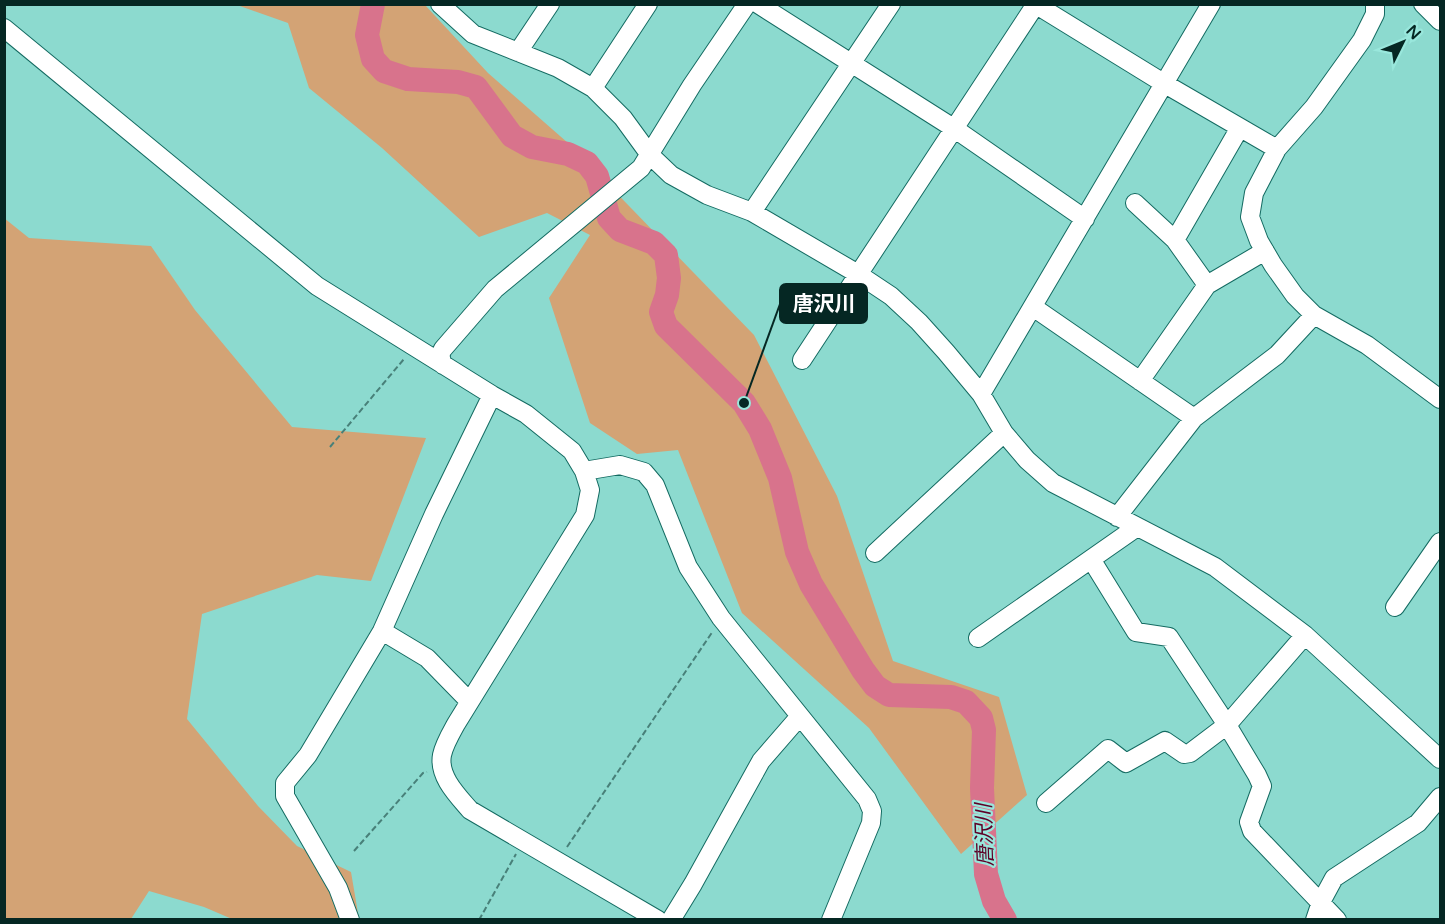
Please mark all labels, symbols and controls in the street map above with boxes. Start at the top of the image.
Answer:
north arrow [1373,12,1433,72]
text: N [1402,21,1425,44]
callout: 唐沢川 [780,284,867,323]
text: 唐沢川 [793,292,856,317]
water label: 唐沢川 [971,801,999,867]

